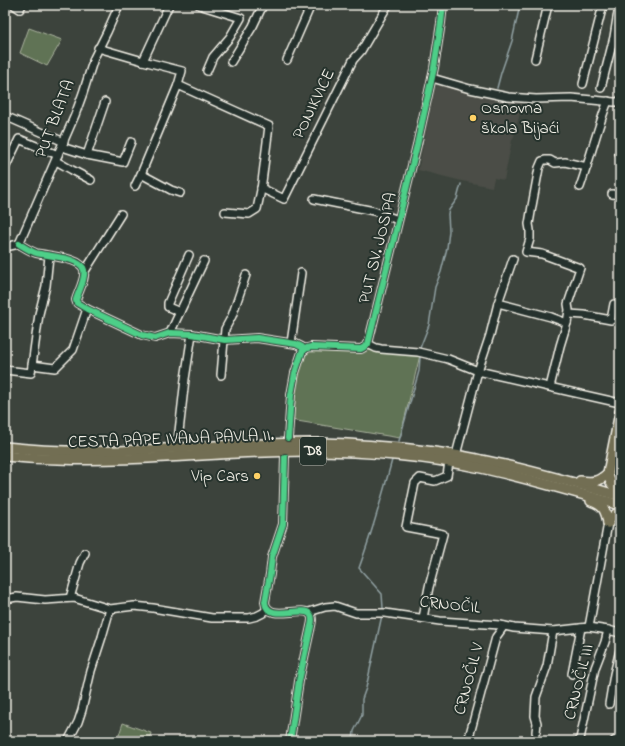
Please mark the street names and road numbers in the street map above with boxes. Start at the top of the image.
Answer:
street label: PONIKVICE [286,65,342,143]
street label: PUT BLATA [29,76,81,162]
street label: PUT SV. JOSIPA [352,190,404,306]
street label: CESTA PAPE IVANA PAVLA II. [68,423,275,455]
road number: D8 [300,437,326,465]
street label: CRNOČIL [418,589,482,621]
street label: CRNOČIL V [447,639,491,718]
street label: CRNOČIL III [558,642,600,722]

